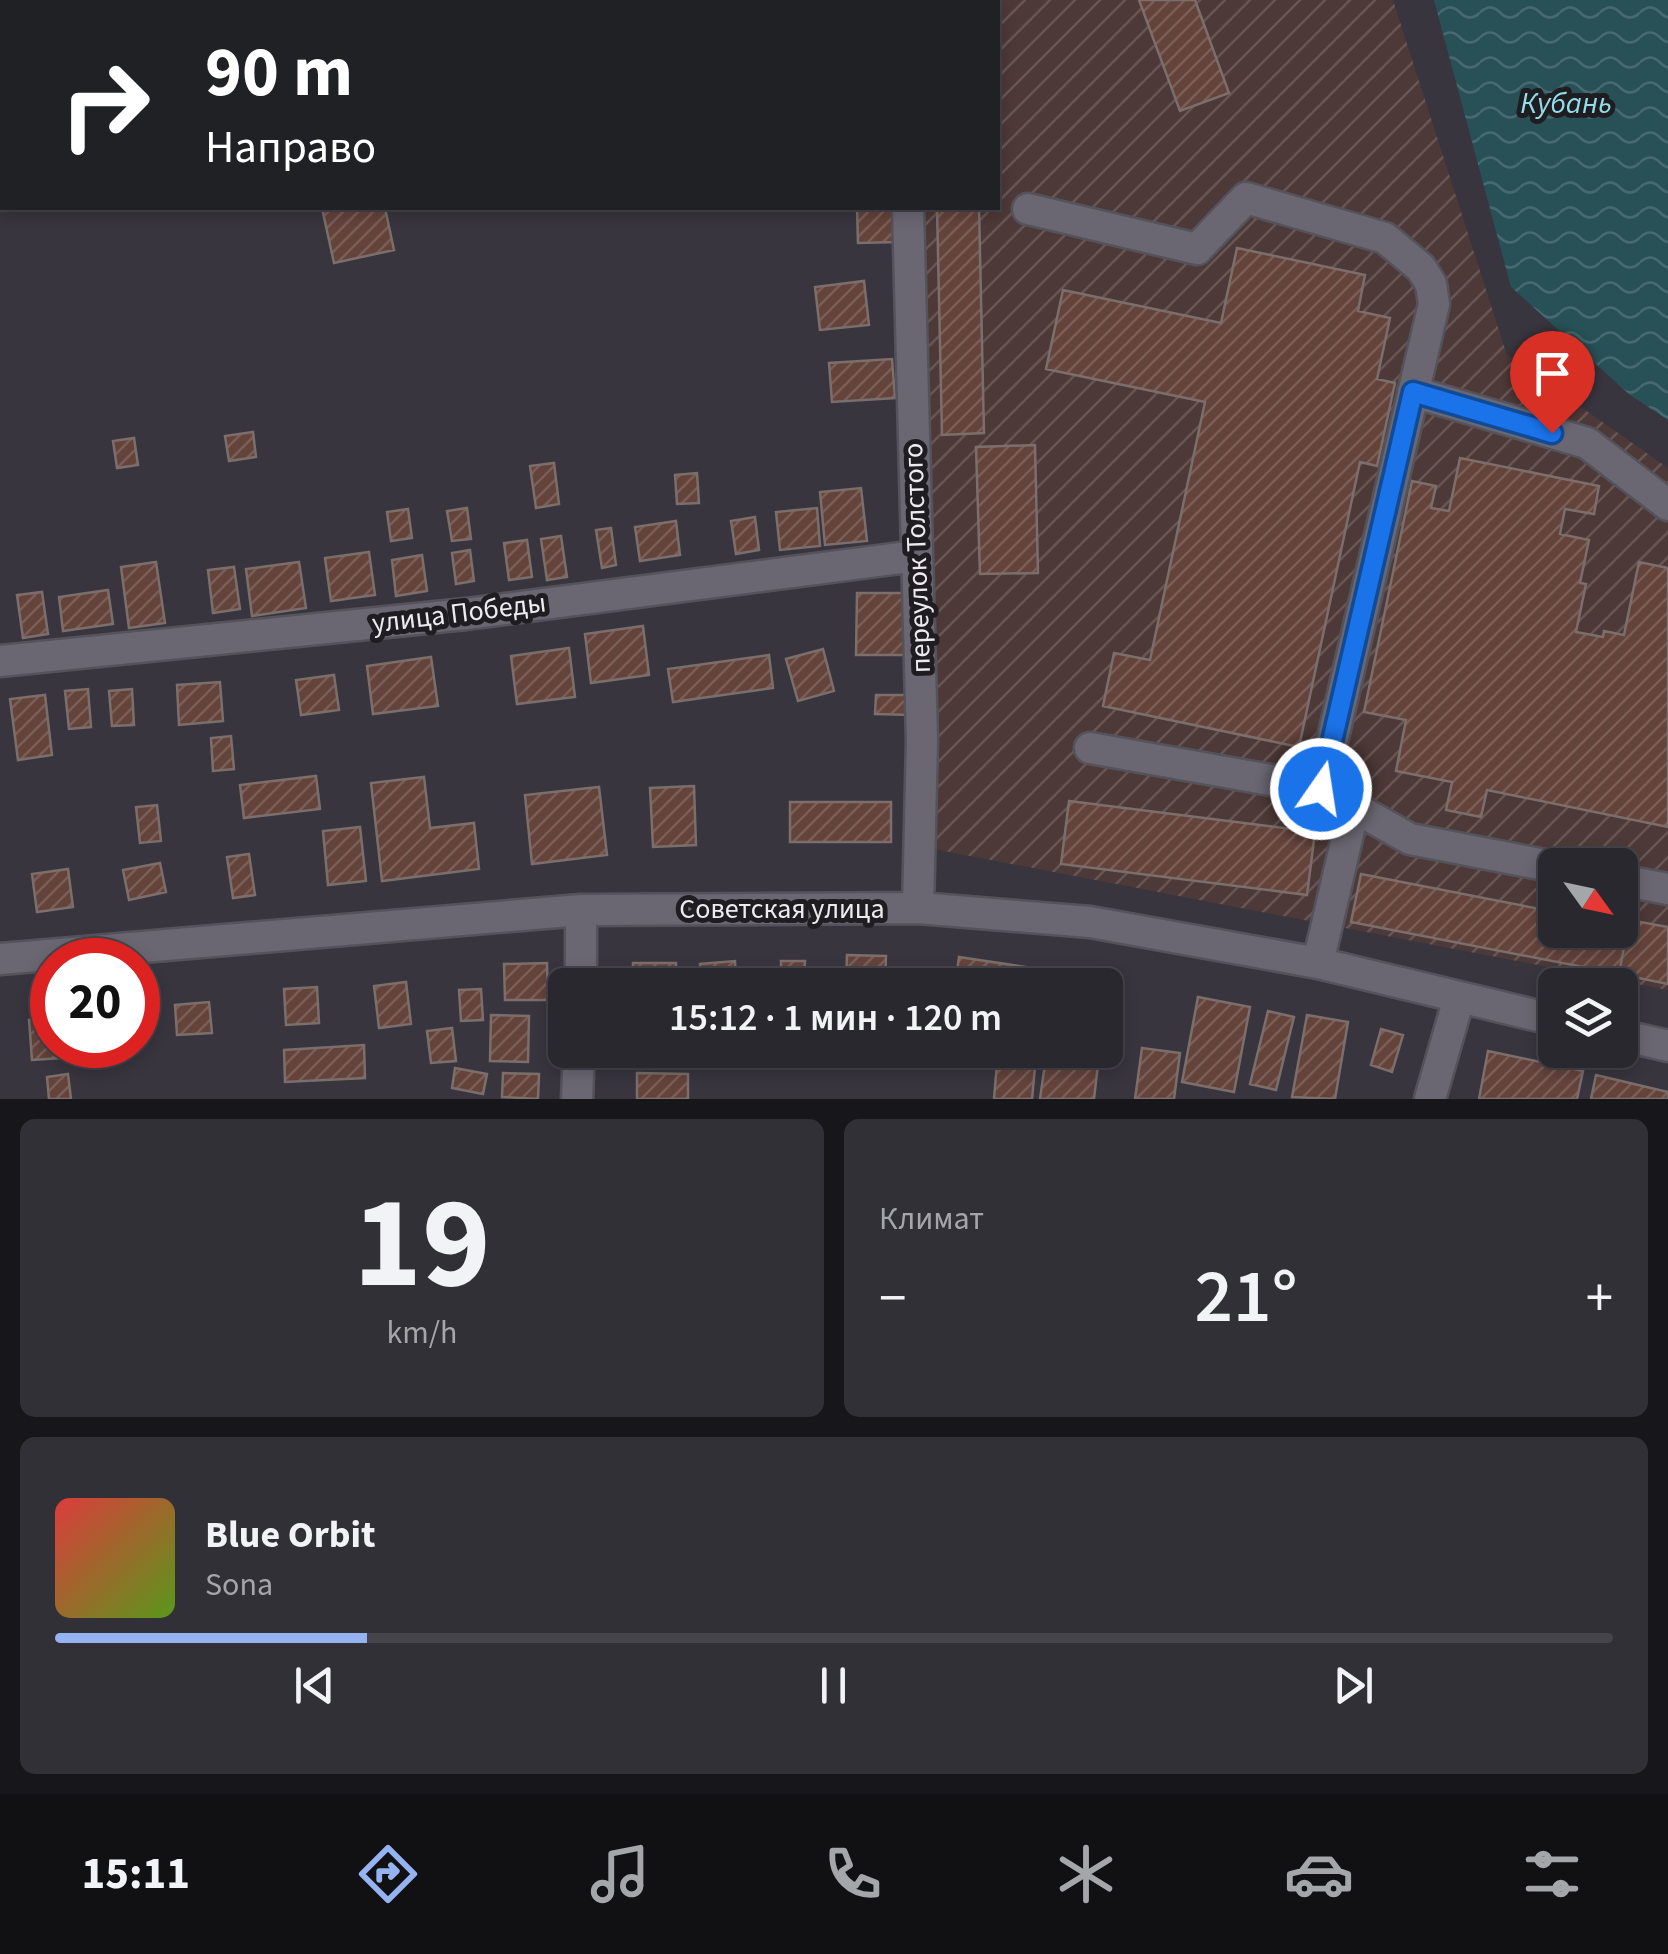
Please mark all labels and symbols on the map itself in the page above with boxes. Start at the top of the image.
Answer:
water label: Кубань [1520,82,1612,125]
pin [1510,331,1595,434]
street label: переулок Толстого [893,442,941,674]
street label: улица Победы [370,582,548,644]
position arrow [1269,737,1373,841]
north arrow [1538,848,1638,948]
street label: Советская улица [679,889,885,929]
speed limit sign: 20 [30,938,160,1068]

